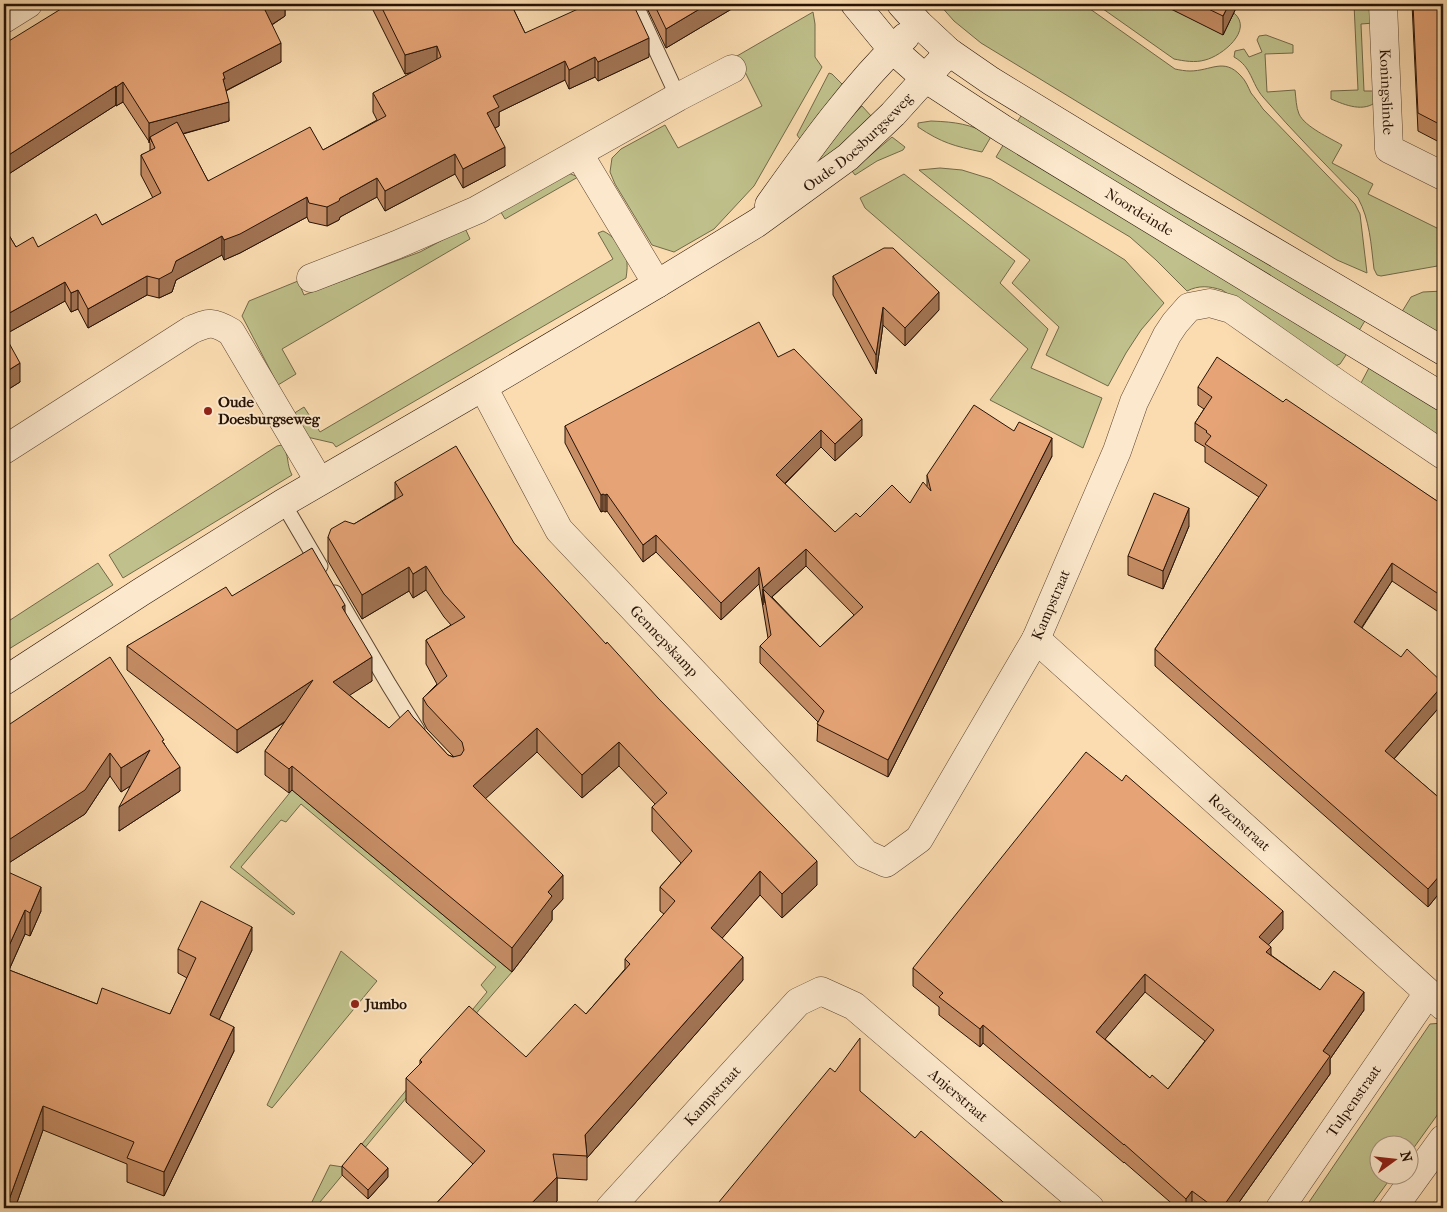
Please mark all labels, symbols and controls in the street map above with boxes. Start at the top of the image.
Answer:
street label: Koningslinde [1376,48,1397,136]
street label: Oude Doesburgseweg [800,88,917,196]
street label: Noordeinde [1102,184,1177,240]
place label: Oude Doesburgseweg [218,393,321,428]
marker: Oude Doesburgseweg [202,405,214,417]
street label: Kampstraat [1028,566,1074,643]
street label: Gennepskamp [626,602,702,681]
street label: Rozenstraat [1205,790,1275,856]
place label: Jumbo [363,995,407,1013]
marker: Jumbo [349,998,361,1010]
street label: Kampstraat [680,1061,745,1130]
street label: Tulpenstraat [1323,1061,1385,1140]
street label: Anjerstraat [924,1064,992,1126]
north arrow [1370,1134,1420,1184]
text: N [1396,1149,1416,1164]

